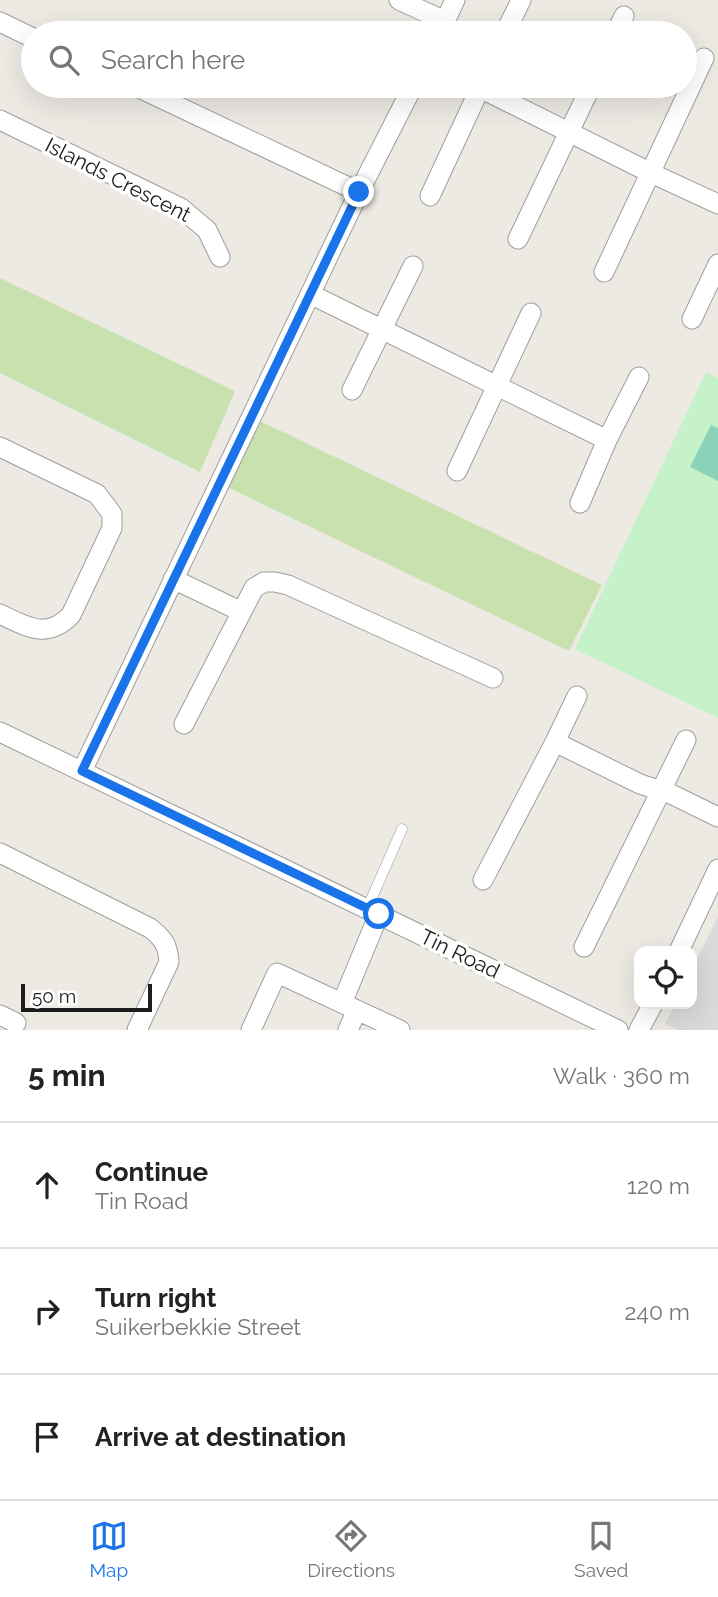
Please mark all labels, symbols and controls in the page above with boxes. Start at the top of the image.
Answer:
search box [21,21,697,98]
icon: search [45,41,83,79]
text: Search here [101,45,245,75]
street label: Islands Crescent [41,132,195,227]
route end [343,176,374,207]
route start [363,898,394,929]
street label: Tin Road [416,924,504,983]
map controls [634,946,697,1009]
button: locate [634,946,697,1009]
scale bar [21,981,152,1013]
text: 50 m [32,985,76,1007]
text: 5 min [28,1058,106,1093]
text: Walk · 360 m [553,1062,690,1089]
text: Continue [95,1157,208,1187]
icon: ahead [28,1166,66,1204]
text: 120 m [627,1172,690,1199]
text: Tin Road [95,1187,189,1214]
text: Turn right [95,1283,216,1313]
icon: right [28,1292,66,1330]
text: 240 m [624,1298,690,1325]
text: Suikerbekkie Street [95,1313,301,1340]
icon: arrive [28,1418,66,1456]
text: Arrive at destination [95,1422,346,1452]
tab: Map [90,1517,128,1581]
tab: Directions [307,1517,395,1581]
tab: Saved [574,1517,628,1581]

